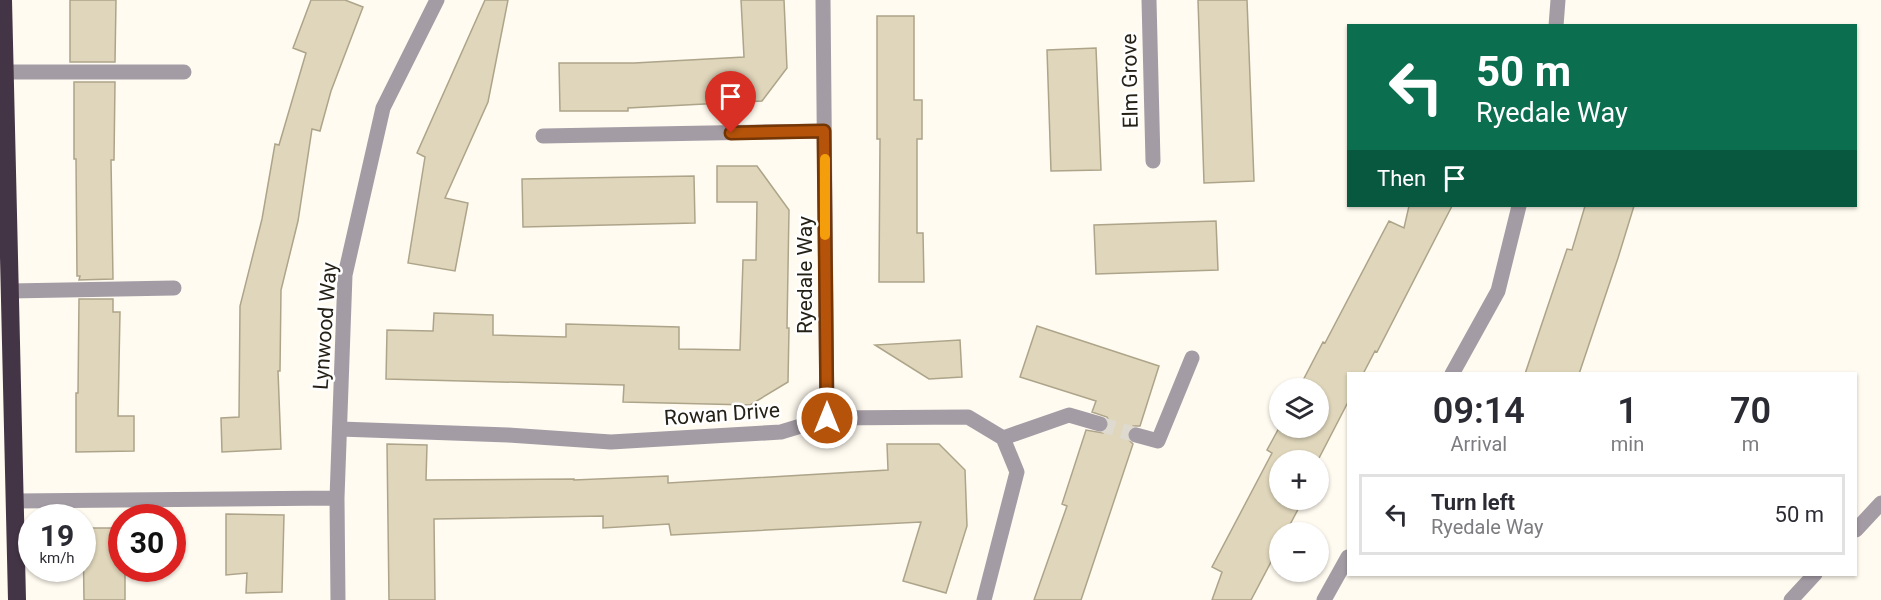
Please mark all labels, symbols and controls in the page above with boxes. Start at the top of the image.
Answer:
street label: Elm Grove [1117,33,1143,129]
text: 50 m [1476,47,1571,96]
icon: left [1377,48,1455,126]
pin [705,71,756,133]
icon: arrive [714,80,747,113]
text: Ryedale Way [1476,97,1628,129]
icon: arrive [1438,162,1471,195]
text: Then [1377,166,1426,191]
street label: Ryedale Way [793,216,817,334]
street label: Lynwood Way [309,261,341,391]
map controls [1269,378,1329,582]
button: layers [1269,378,1329,438]
position arrow [795,386,859,450]
text: 09:14 [1433,390,1525,432]
text: 1 [1617,390,1638,432]
text: 70 [1730,390,1771,432]
street label: Rowan Drive [663,398,781,430]
text: Arrival [1450,432,1507,456]
text: min [1611,432,1644,456]
text: m [1742,432,1759,456]
button: + [1269,450,1329,510]
text: Turn left [1431,490,1515,515]
icon: left [1380,498,1413,531]
text: 50 m [1775,502,1824,527]
speed limit sign: 30 [108,504,186,582]
text: Ryedale Way [1431,515,1543,539]
text: 19 [40,518,74,553]
button: − [1269,522,1329,582]
text: km/h [39,549,75,567]

